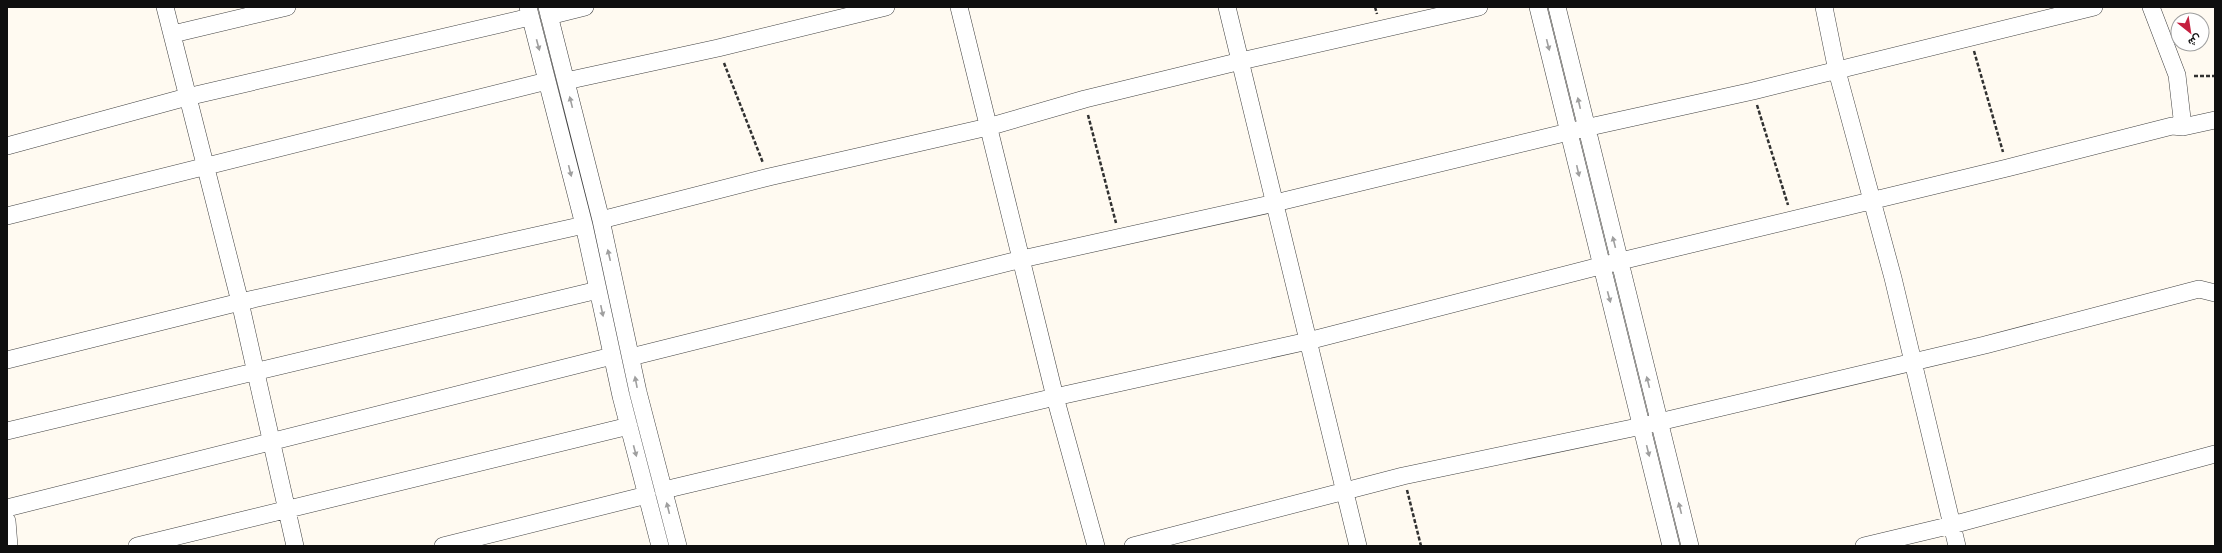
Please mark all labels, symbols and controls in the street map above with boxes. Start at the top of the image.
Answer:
north arrow [2170,12,2210,52]
text: ش [2186,31,2204,49]
one-way arrow [535,39,541,51]
one-way arrow [1545,39,1551,51]
one-way arrow [568,95,574,108]
one-way arrow [1576,96,1582,109]
one-way arrow [568,164,574,177]
one-way arrow [1575,165,1581,177]
one-way arrow [1611,236,1617,248]
one-way arrow [605,249,611,261]
one-way arrow [1606,292,1612,304]
one-way arrow [600,305,606,317]
one-way arrow [633,376,639,388]
one-way arrow [1645,376,1651,388]
one-way arrow [1645,444,1651,457]
one-way arrow [632,445,638,457]
one-way arrow [665,502,671,514]
one-way arrow [1677,502,1683,514]

